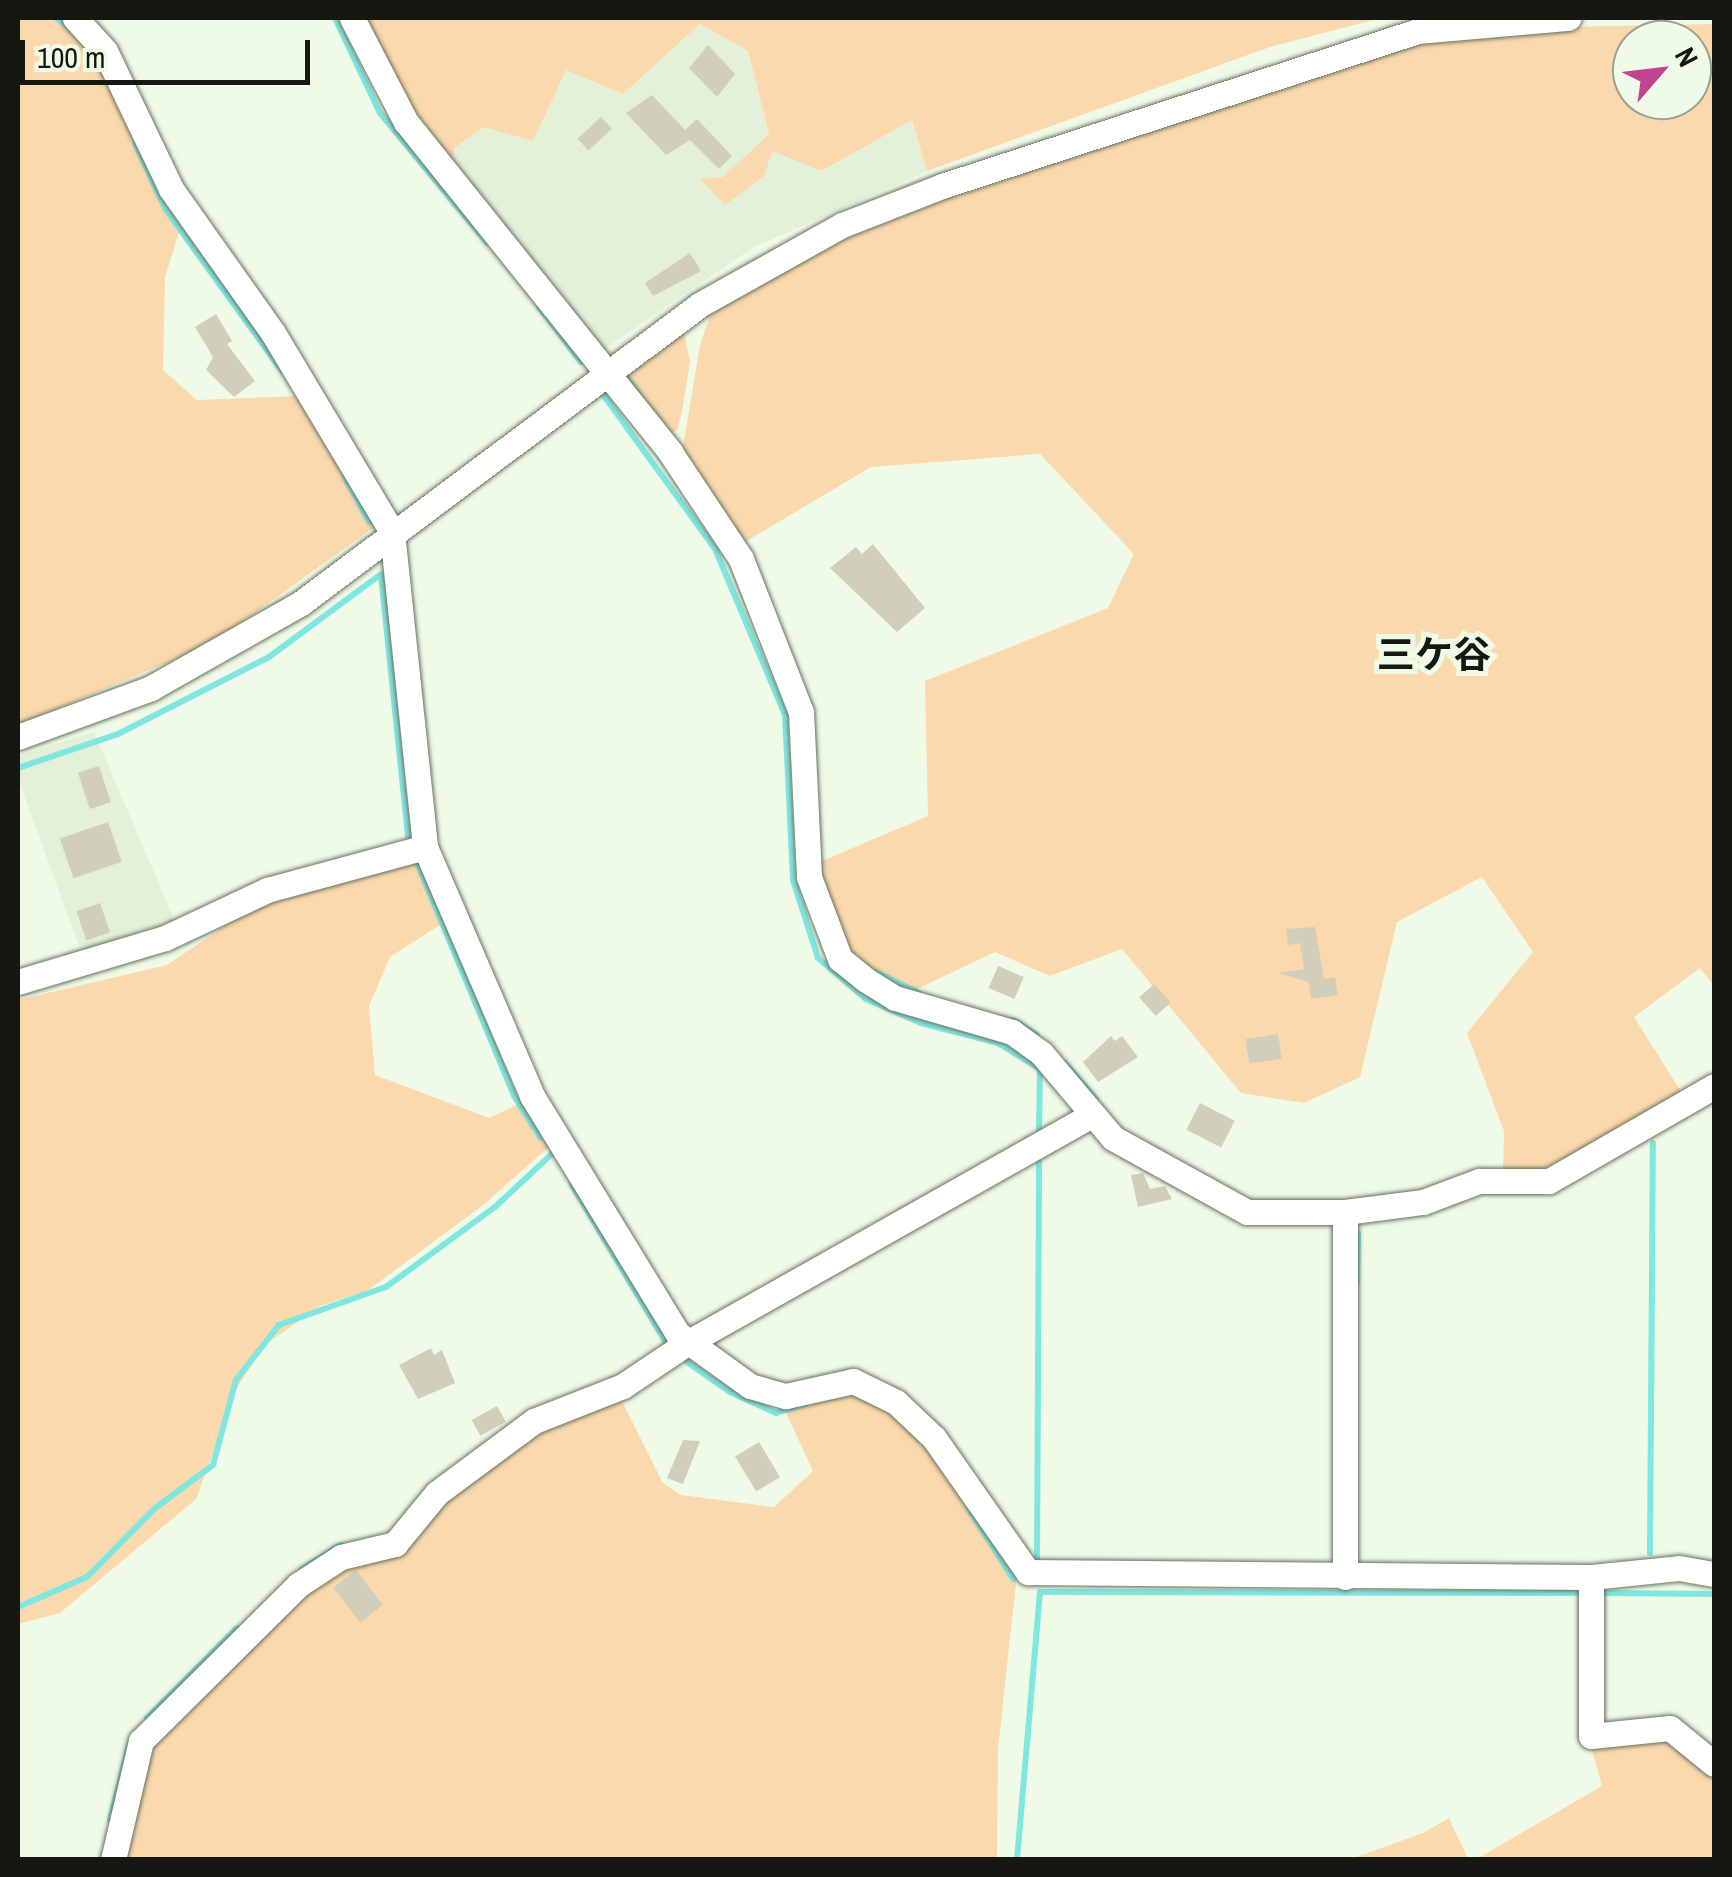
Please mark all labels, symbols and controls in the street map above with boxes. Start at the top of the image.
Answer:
scale bar [25,20,315,82]
north arrow [1612,20,1712,120]
text: 100 m [37,37,105,77]
text: N [1666,41,1707,73]
district label: 三ケ谷 [1377,632,1491,678]

